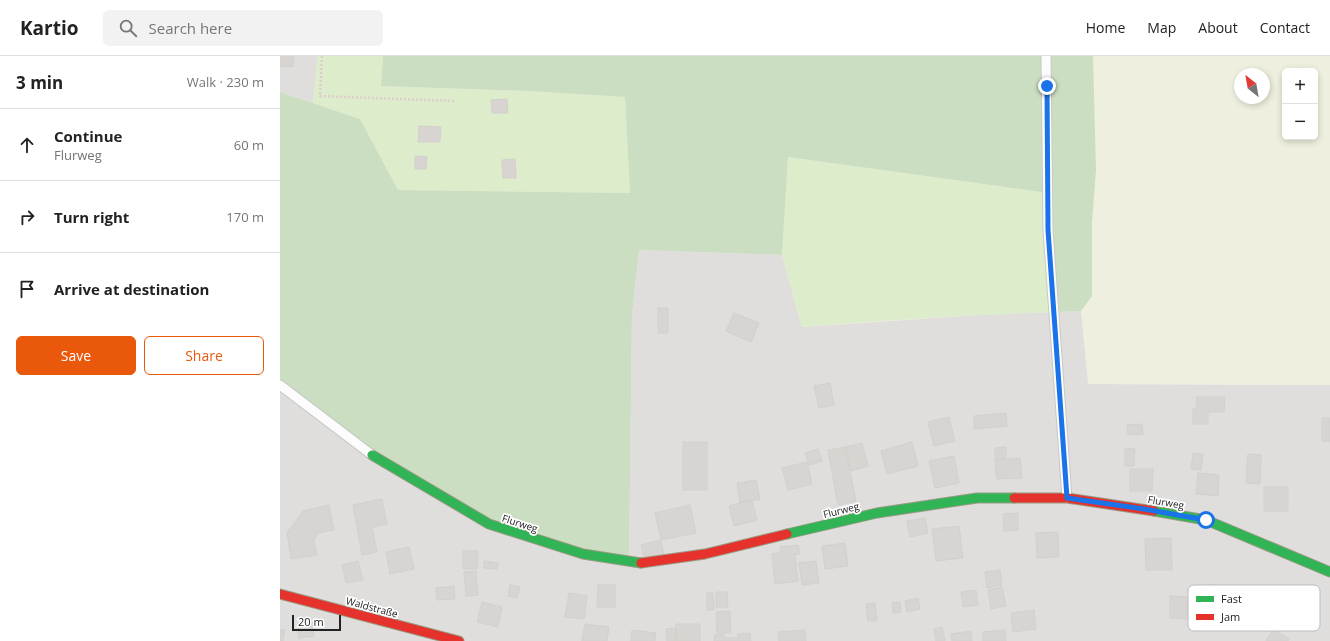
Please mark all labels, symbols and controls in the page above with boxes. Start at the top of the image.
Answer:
search box [103,10,383,46]
text: Kartio [20,15,79,41]
icon: search [117,17,139,39]
text: Search here [149,18,232,38]
text: Home [1086,18,1125,37]
text: Map [1147,18,1176,37]
text: About [1198,18,1238,37]
text: Contact [1260,18,1310,37]
north arrow [1234,68,1270,104]
map controls [1282,68,1318,140]
button: + [1282,68,1318,104]
text: 3 min [16,71,63,94]
text: Walk · 230 m [187,73,264,91]
route end [1038,77,1056,95]
button: − [1282,104,1318,140]
text: Continue [54,126,122,146]
icon: ahead [16,134,38,156]
text: 60 m [234,136,264,154]
text: Flurweg [54,146,102,164]
icon: right [16,206,38,228]
text: Turn right [54,207,129,227]
text: 170 m [226,208,264,226]
icon: arrive [16,278,38,300]
text: Arrive at destination [54,279,209,299]
button: Save [16,336,136,375]
button: Share [144,336,264,375]
street label: Flurweg [1147,492,1186,512]
street label: Flurweg [822,499,861,521]
street label: Flurweg [500,511,540,536]
route start [1197,511,1215,529]
legend [1188,585,1320,631]
text: Fast [1221,591,1242,606]
street label: Waldstraße [344,593,400,621]
text: Jam [1220,609,1240,624]
scale bar [292,613,341,632]
text: 20 m [298,614,324,629]

